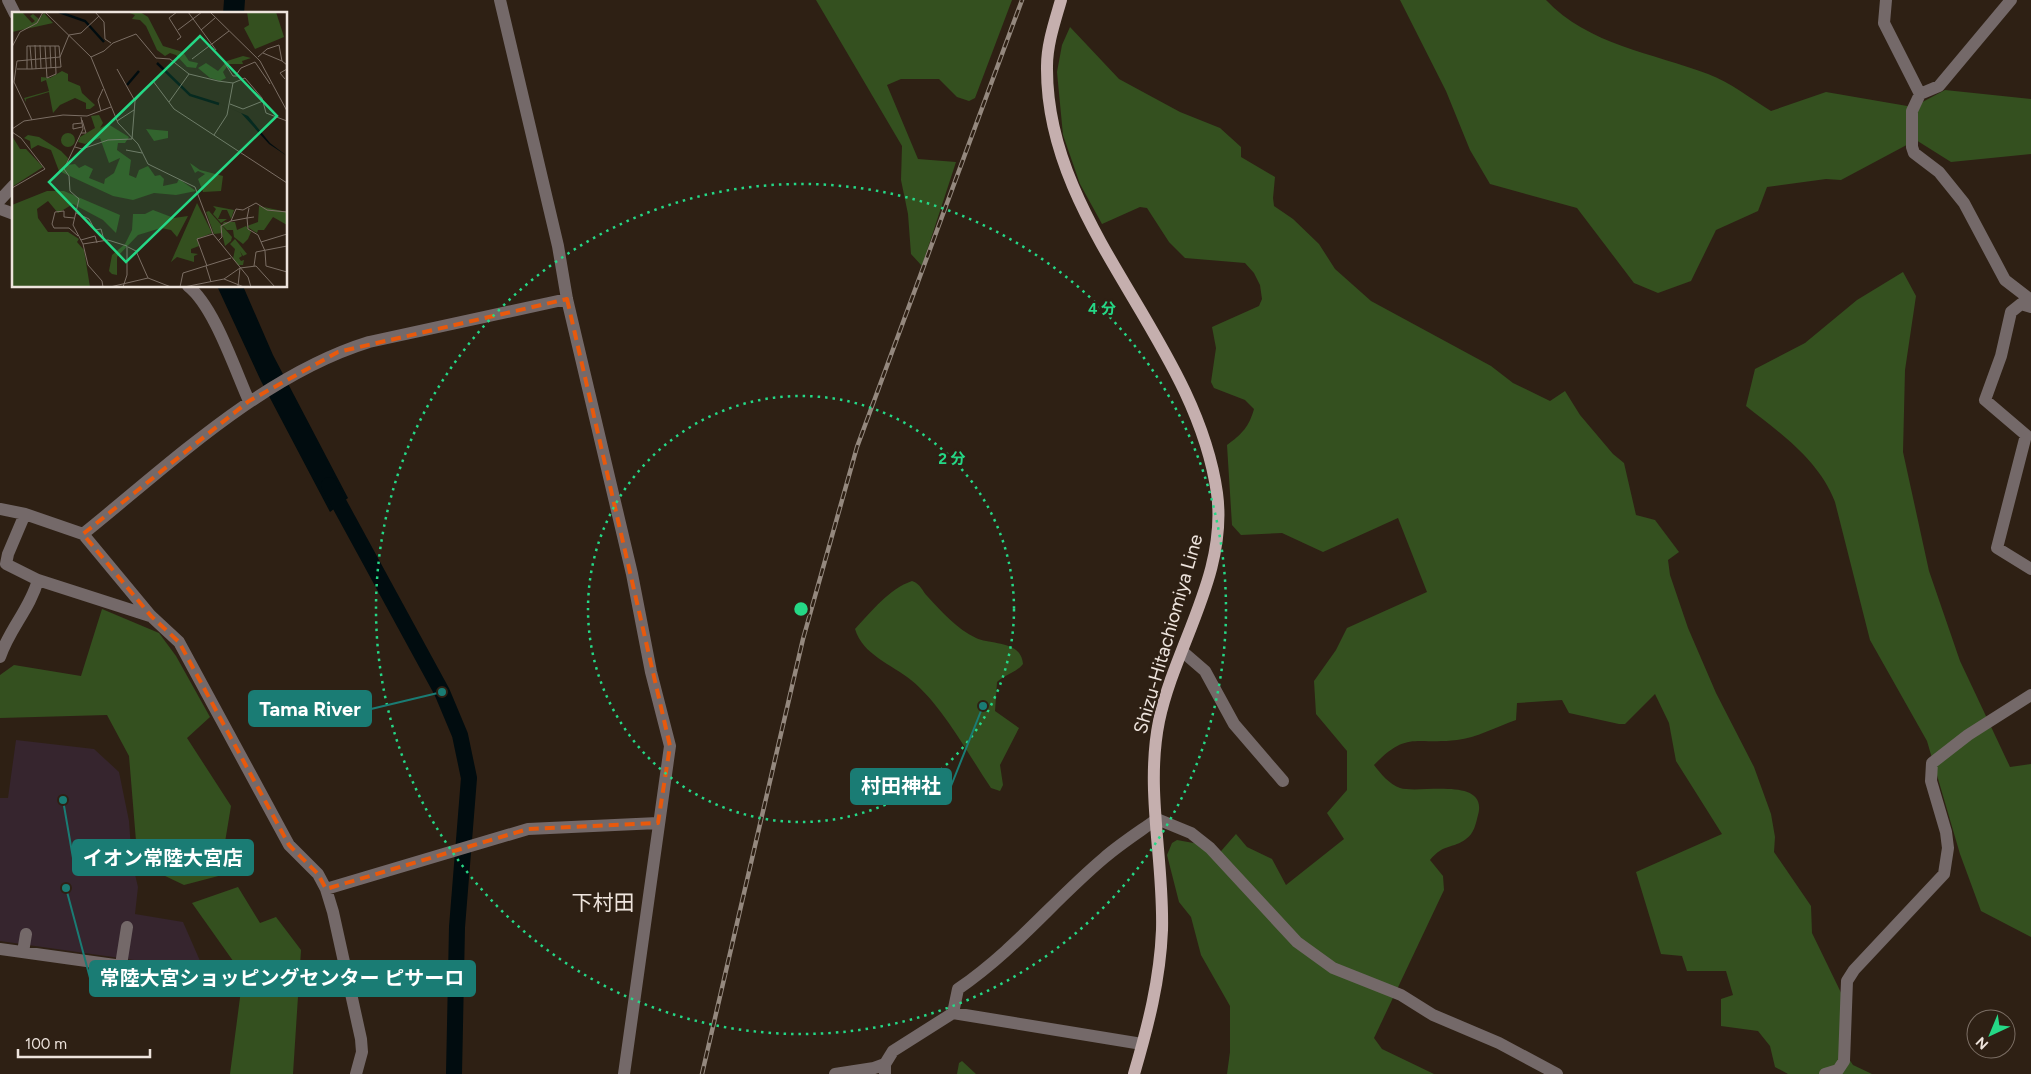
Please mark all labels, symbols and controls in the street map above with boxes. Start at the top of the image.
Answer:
inset map [12,12,288,288]
text: 4 分 [1088,300,1116,318]
text: 2 分 [938,450,966,468]
street label: Shizu-Hitachiomiya Line [1129,532,1207,736]
centre of rings [792,600,810,618]
callout: Tama River [249,691,371,726]
text: Tama River [259,697,361,721]
callout: 村田神社 [851,769,951,804]
text: 村田神社 [861,774,941,798]
callout: イオン常陸大宮店 [73,840,253,875]
text: イオン常陸大宮店 [83,846,243,870]
district label: 下村田 [572,890,635,915]
callout: 常陸大宮ショッピングセンター ピサーロ [90,961,475,996]
text: 常陸大宮ショッピングセンター ピサーロ [100,966,464,990]
north arrow [1966,1009,2016,1059]
scale bar [18,1026,150,1058]
text: N [1973,1033,1992,1053]
text: 100 m [25,1035,67,1053]

